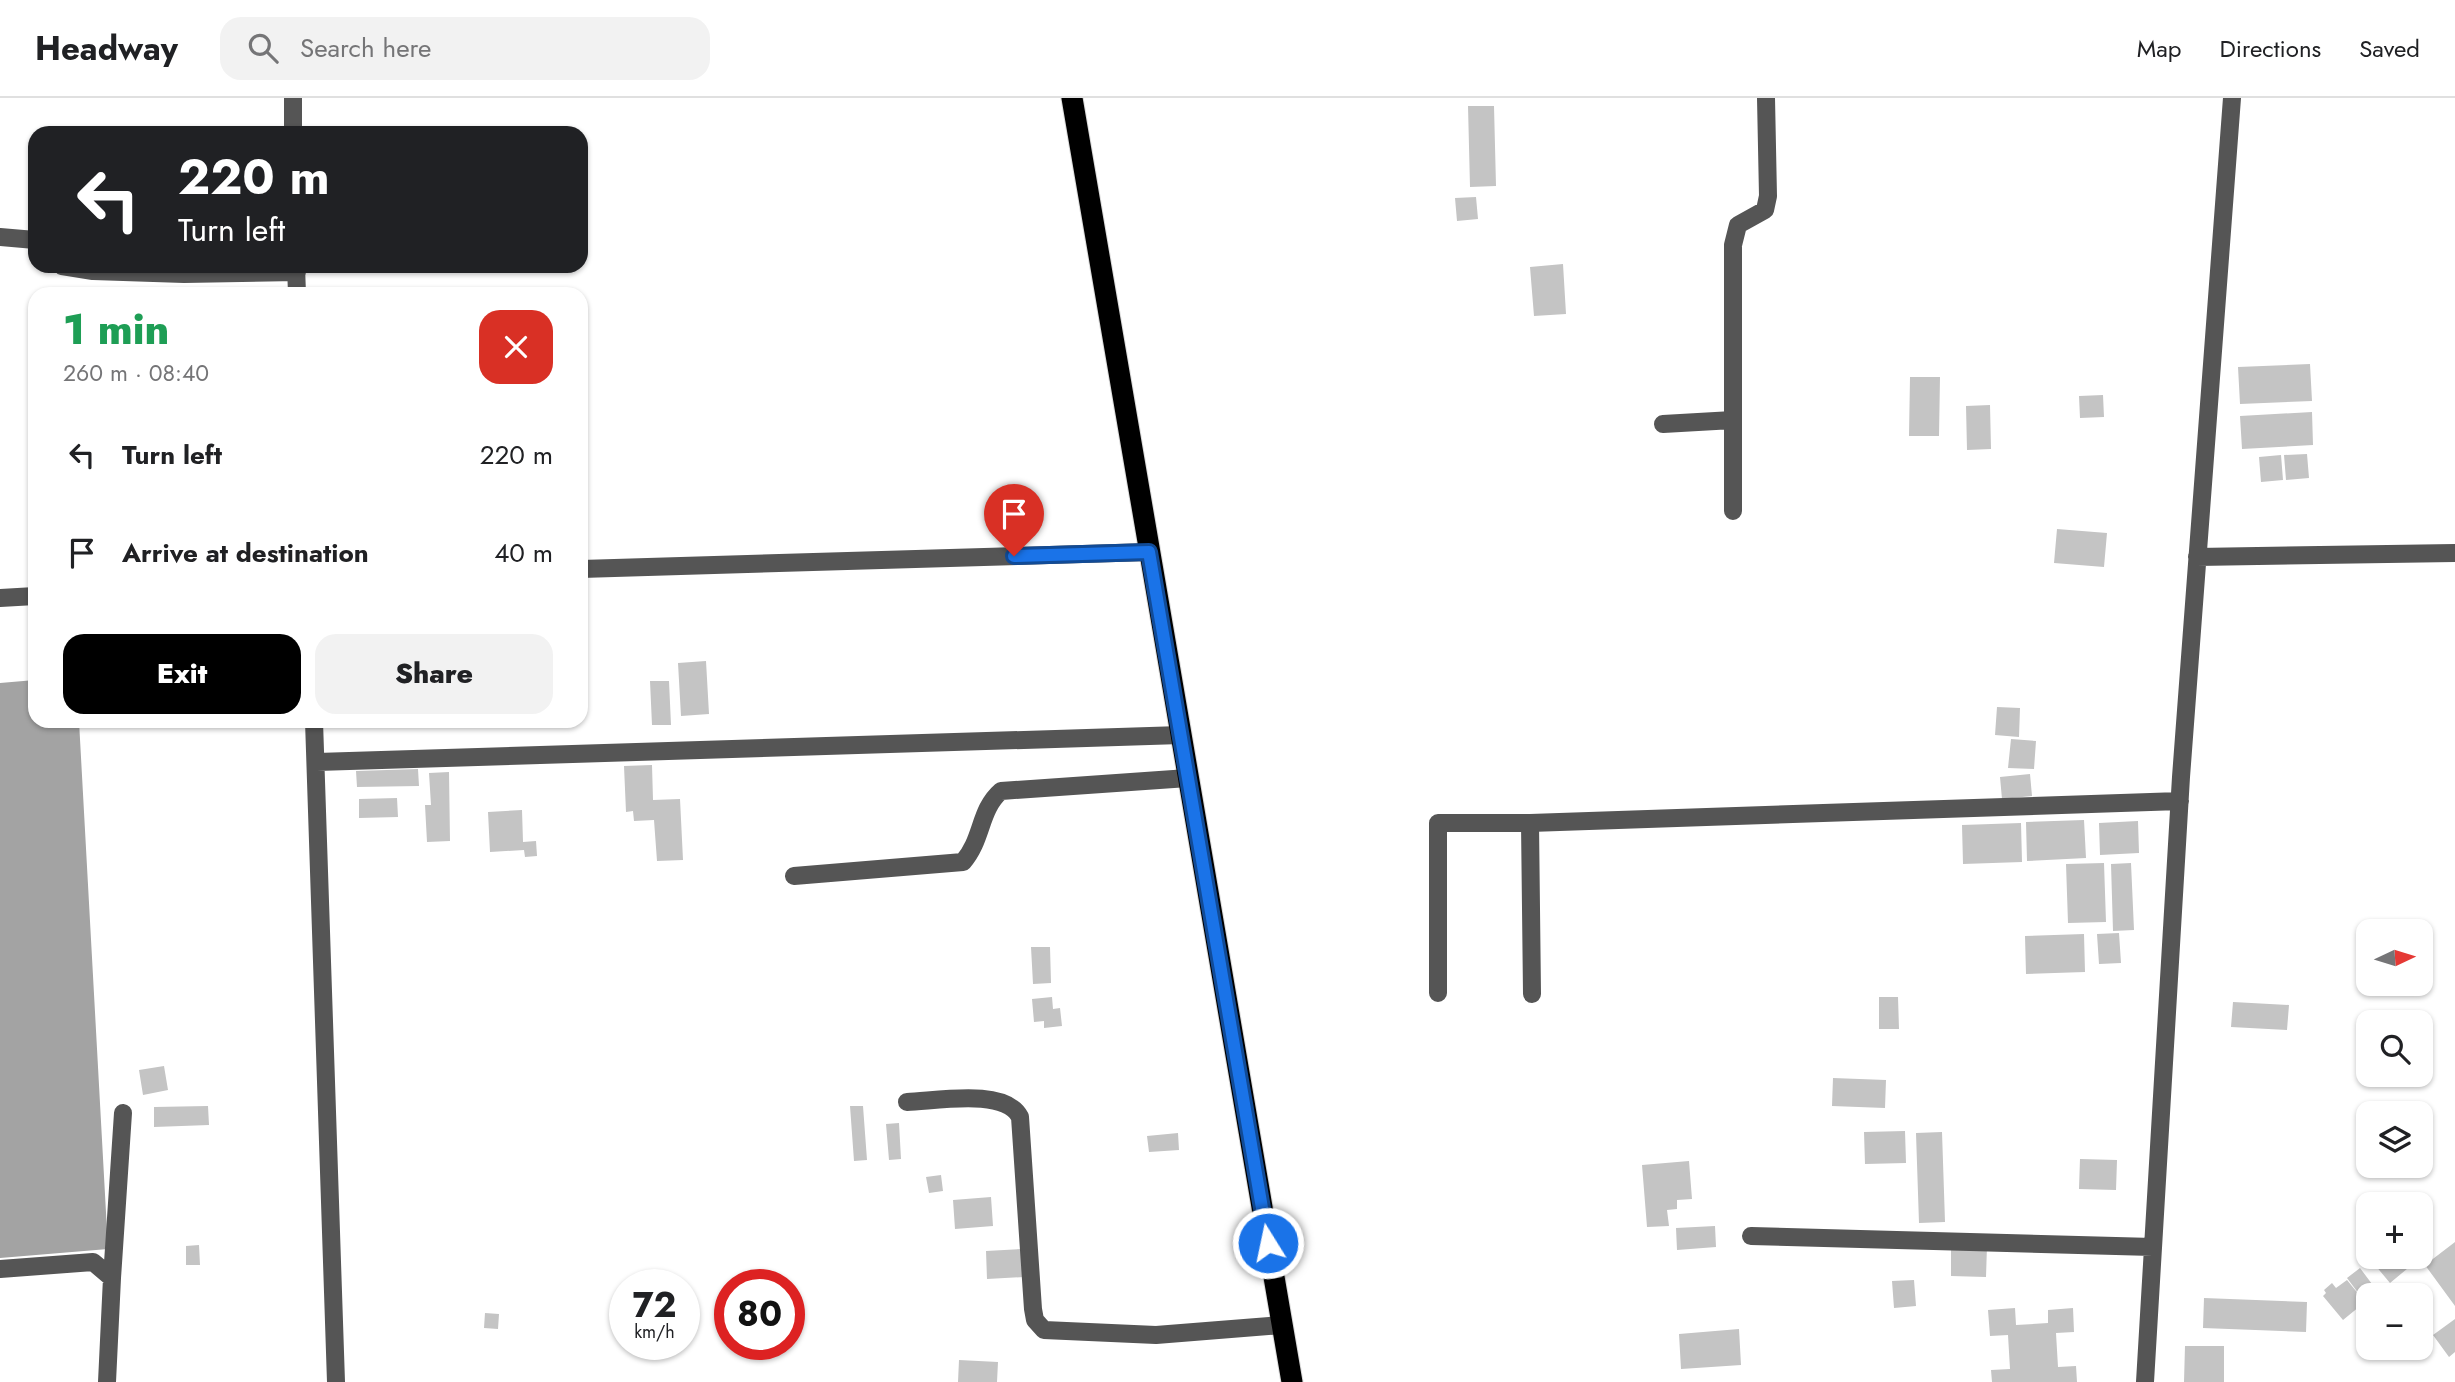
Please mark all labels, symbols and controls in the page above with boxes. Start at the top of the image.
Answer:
search box [220,17,710,80]
text: Headway [35,25,178,72]
icon: search [244,29,282,67]
text: Search here [300,29,431,67]
text: Map [2137,31,2182,66]
text: Directions [2220,31,2321,66]
text: Saved [2359,31,2420,66]
text: 220 m [178,142,330,212]
icon: left [63,154,154,245]
text: Turn left [178,207,285,253]
text: 1 min [63,299,169,360]
button: close [479,310,553,384]
text: 260 m · 08:40 [63,356,209,390]
icon: left [63,436,101,474]
text: Turn left [122,436,222,474]
text: 220 m [480,436,553,474]
pin [984,484,1044,556]
icon: arrive [995,495,1033,533]
icon: arrive [63,534,101,572]
text: Arrive at destination [122,534,369,572]
text: 40 m [494,534,553,572]
button: Exit [63,634,301,714]
button: Share [315,634,553,714]
north arrow [2356,919,2432,996]
map controls [2356,919,2433,1360]
button: search [2356,1010,2433,1087]
button: layers [2356,1101,2433,1178]
button: + [2356,1192,2433,1269]
position arrow [1231,1206,1305,1280]
speed limit sign: 80 [714,1269,805,1360]
text: 72 [632,1280,677,1330]
button: − [2356,1283,2433,1360]
text: km/h [634,1319,675,1345]

